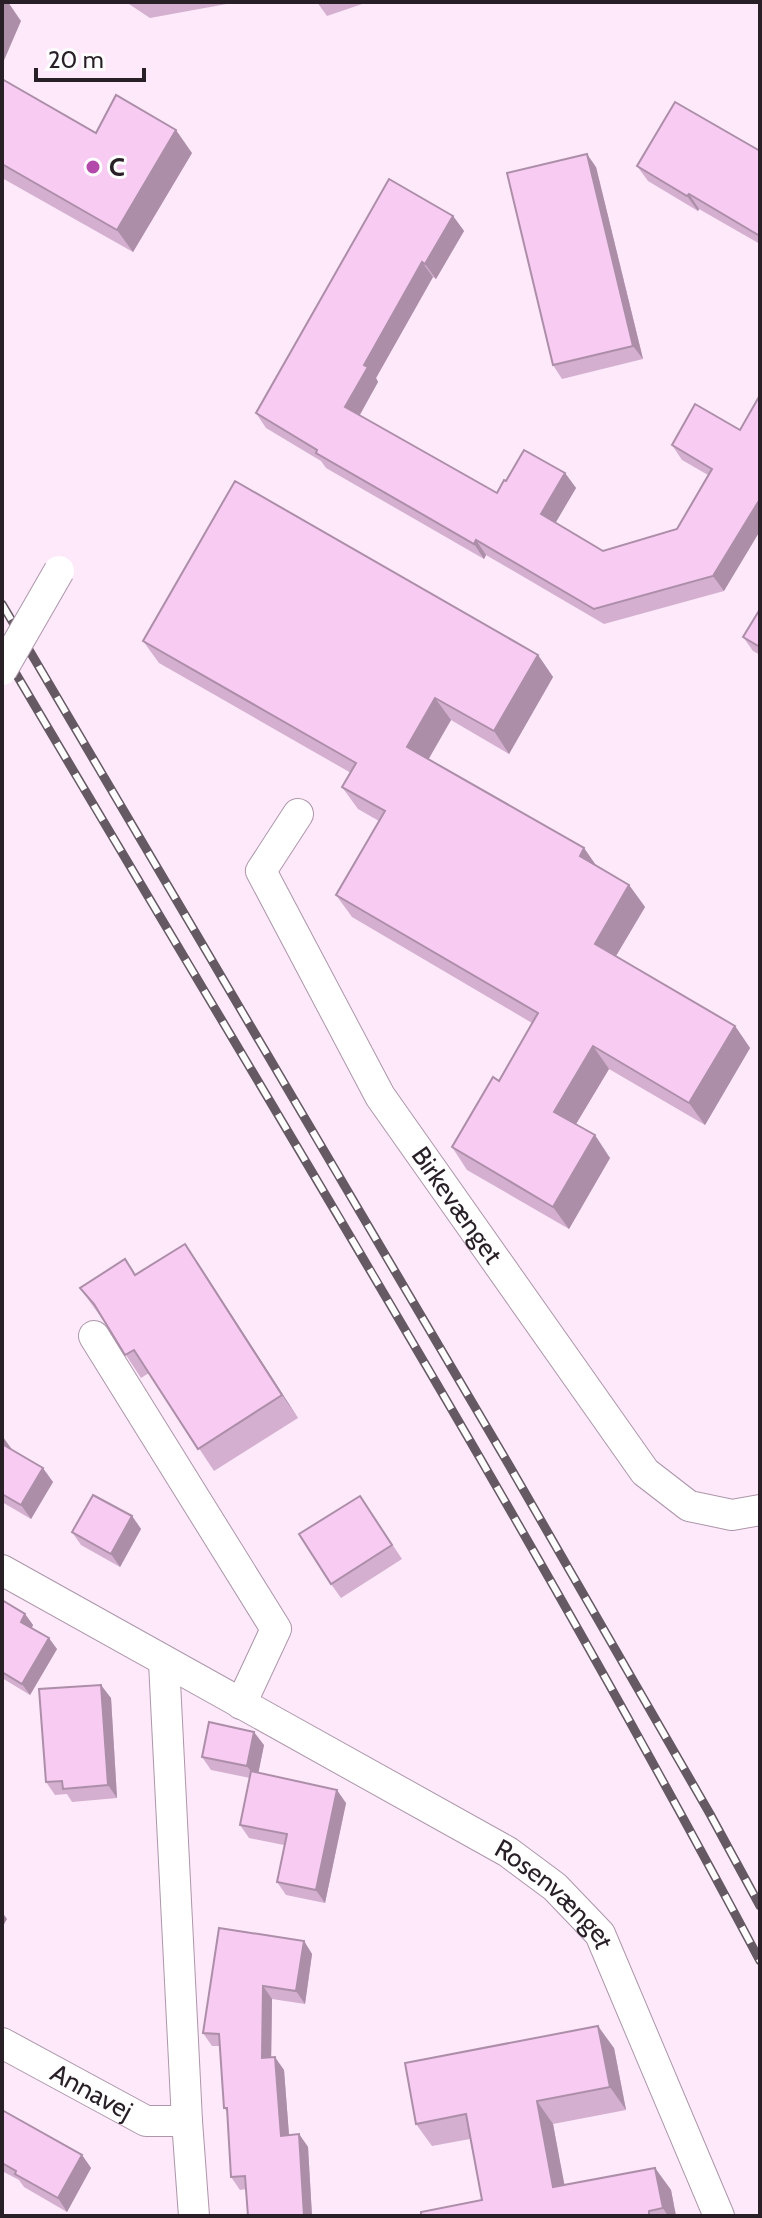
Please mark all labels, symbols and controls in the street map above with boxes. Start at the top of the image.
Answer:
scale bar [36,32,144,82]
text: 20 m [48,45,104,74]
place label: C [109,151,125,183]
marker: C [84,158,102,176]
street label: Birkevænget [405,1140,509,1270]
street label: Rosenvænget [489,1832,620,1954]
street label: Annavej [45,2056,138,2127]

